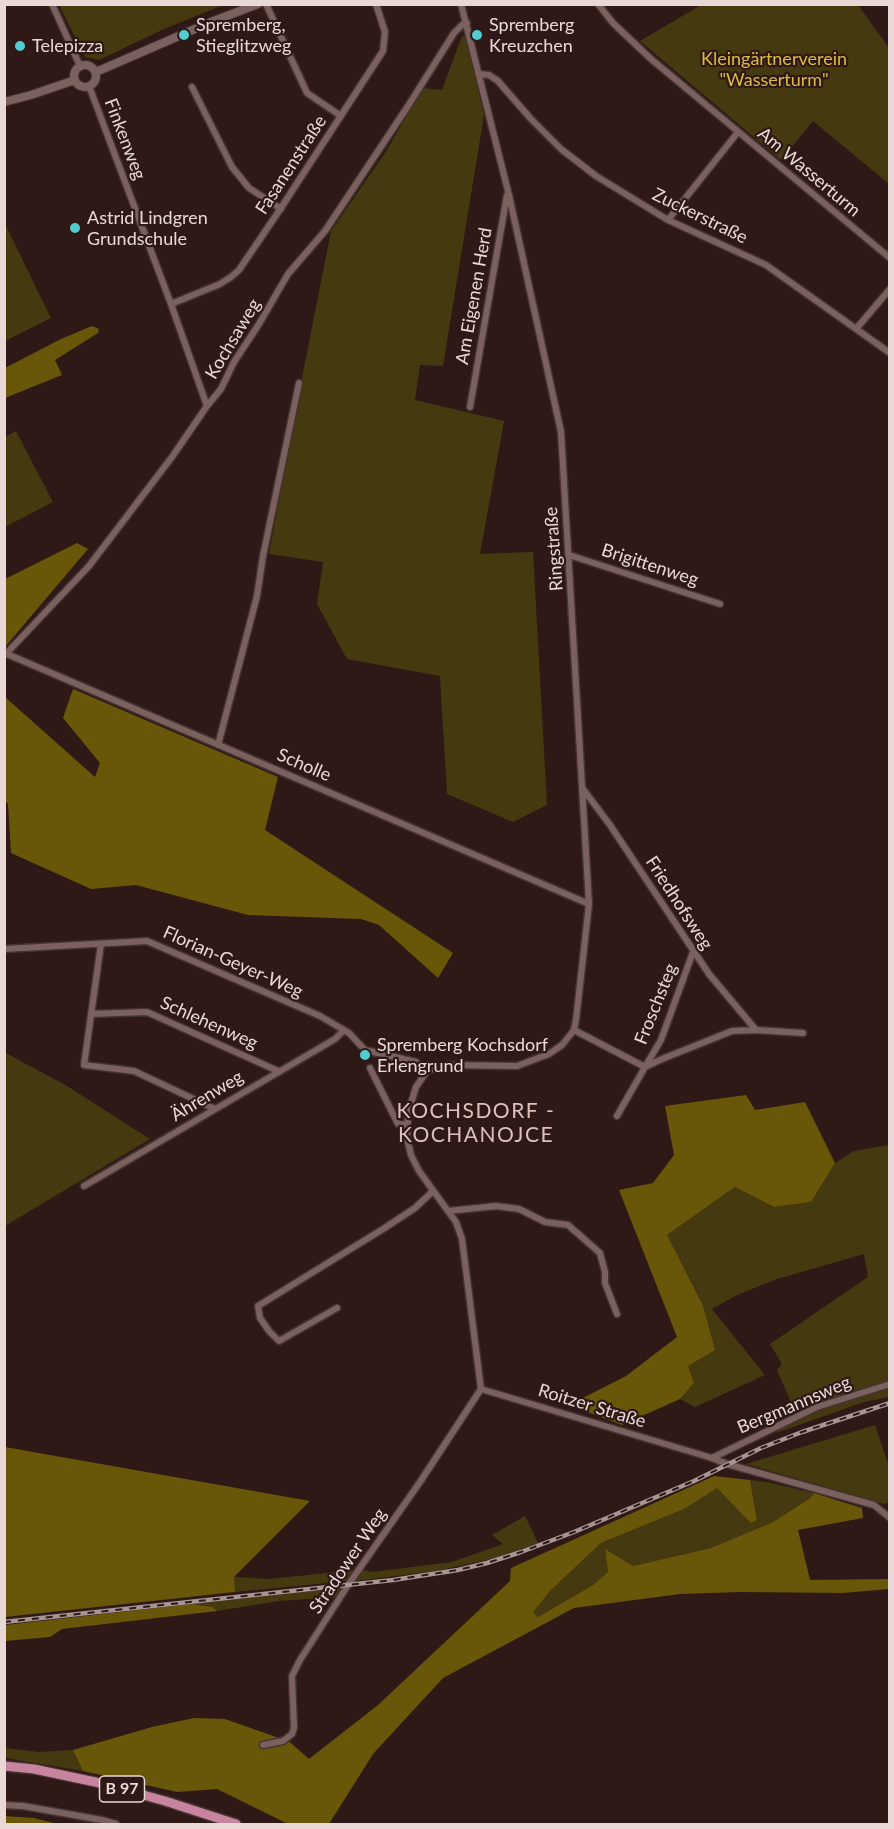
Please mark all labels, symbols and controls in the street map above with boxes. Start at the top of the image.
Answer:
place label: Spremberg, Stieglitzweg [196,14,291,57]
place label: Spremberg Kreuzchen [489,14,574,57]
marker: Spremberg, Stieglitzweg [177,28,191,42]
marker: Spremberg Kreuzchen [470,28,484,42]
place label: Telepizza [32,35,103,57]
marker: Telepizza [13,39,27,53]
park label: Kleingärtnerverein "Wasserturm" [701,48,847,90]
street label: Finkenweg [100,95,150,183]
street label: Fasanenstraße [251,111,331,219]
street label: Am Wasserturm [753,123,865,221]
street label: Zuckerstraße [649,184,751,248]
place label: Astrid Lindgren Grundschule [87,207,208,250]
marker: Astrid Lindgren Grundschule [68,221,82,235]
street label: Am Eigenen Herd [451,226,497,366]
street label: Kochsaweg [201,295,265,383]
street label: Ringstraße [540,506,568,592]
street label: Brigittenweg [599,539,701,591]
street label: Scholle [274,744,334,786]
street label: Friedhofsweg [641,852,717,954]
street label: Florian-Geyer-Weg [160,921,306,1003]
street label: Froschsteg [630,960,682,1048]
street label: Schlehenweg [157,992,261,1054]
place label: Spremberg Kochsdorf Erlengrund [377,1034,548,1076]
marker: Spremberg Kochsdorf Erlengrund [358,1048,372,1062]
street label: Ährenweg [167,1066,247,1126]
district label: KOCHSDORF - KOCHANOJCE [397,1098,555,1148]
street label: Bergmannsweg [734,1371,854,1439]
street label: Roitzer Straße [536,1379,648,1433]
street label: Stradower Weg [305,1504,391,1618]
road number: B 97 [100,1776,144,1802]

